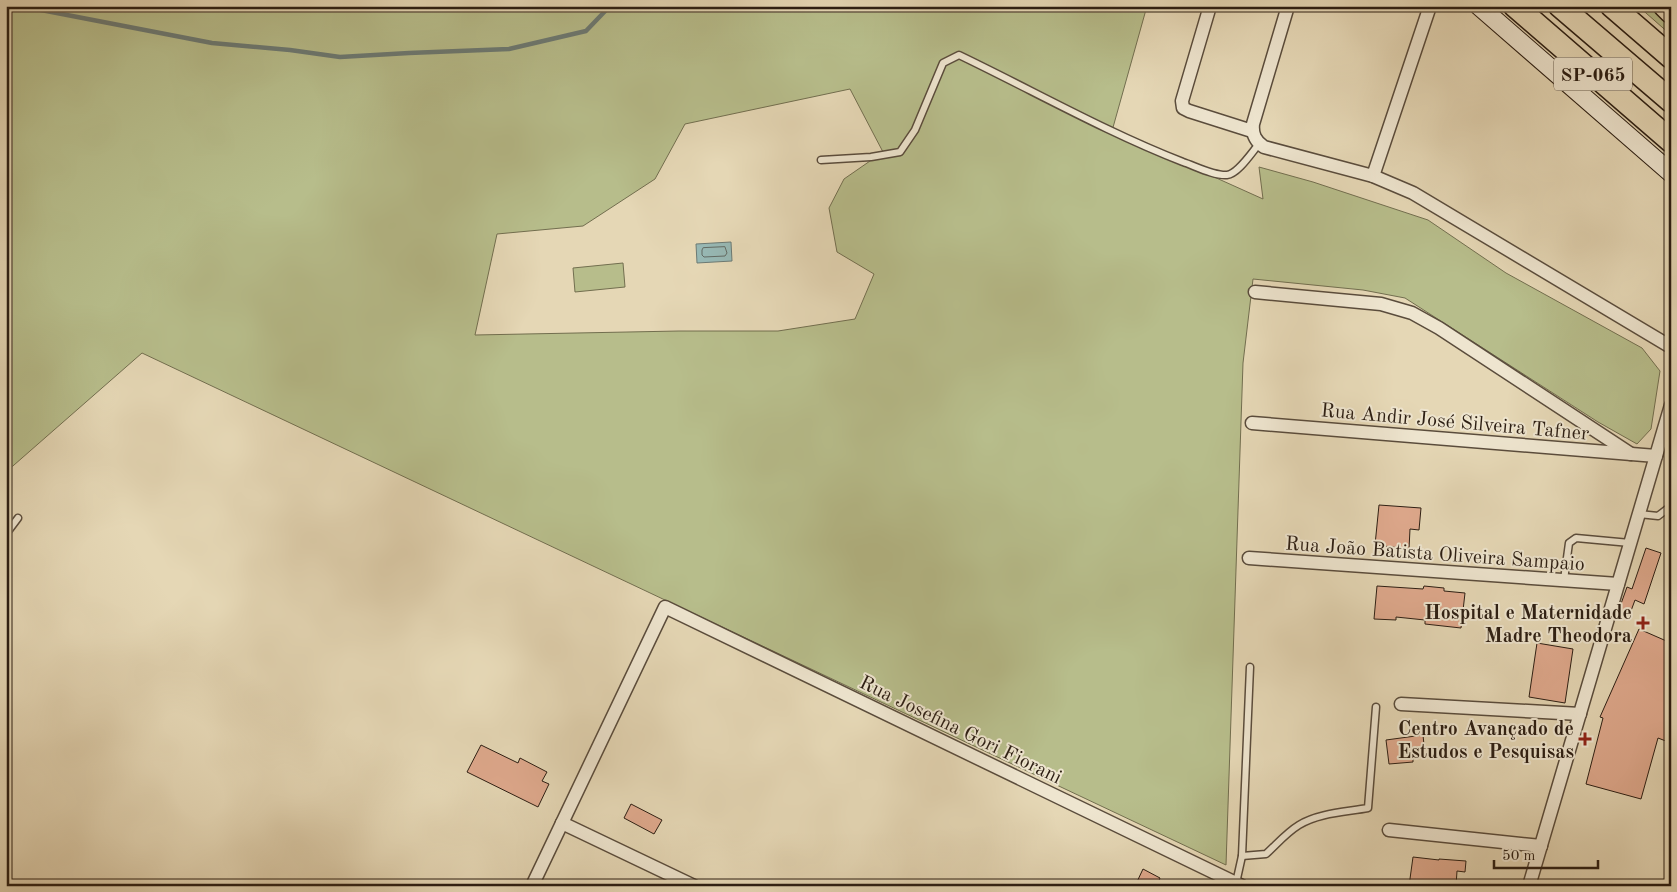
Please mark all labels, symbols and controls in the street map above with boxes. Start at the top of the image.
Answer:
road number: SP-065 [1554,58,1632,90]
street label: Rua Andir José Silveira Tafner [1320,401,1590,445]
street label: Rua João Batista Oliveira Sampaio [1284,535,1585,575]
place label: Hospital e Maternidade Madre Theodora [1424,604,1632,647]
marker: Hospital e Maternidade Madre Theodora [1636,616,1650,630]
street label: Rua Josefina Gori Fiorani [856,673,1065,789]
place label: Centro Avançado de Estudos e Pesquisas [1397,720,1574,763]
marker: Centro Avançado de Estudos e Pesquisas [1578,732,1592,746]
scale bar [1494,837,1598,869]
text: 50 m [1502,849,1536,864]

